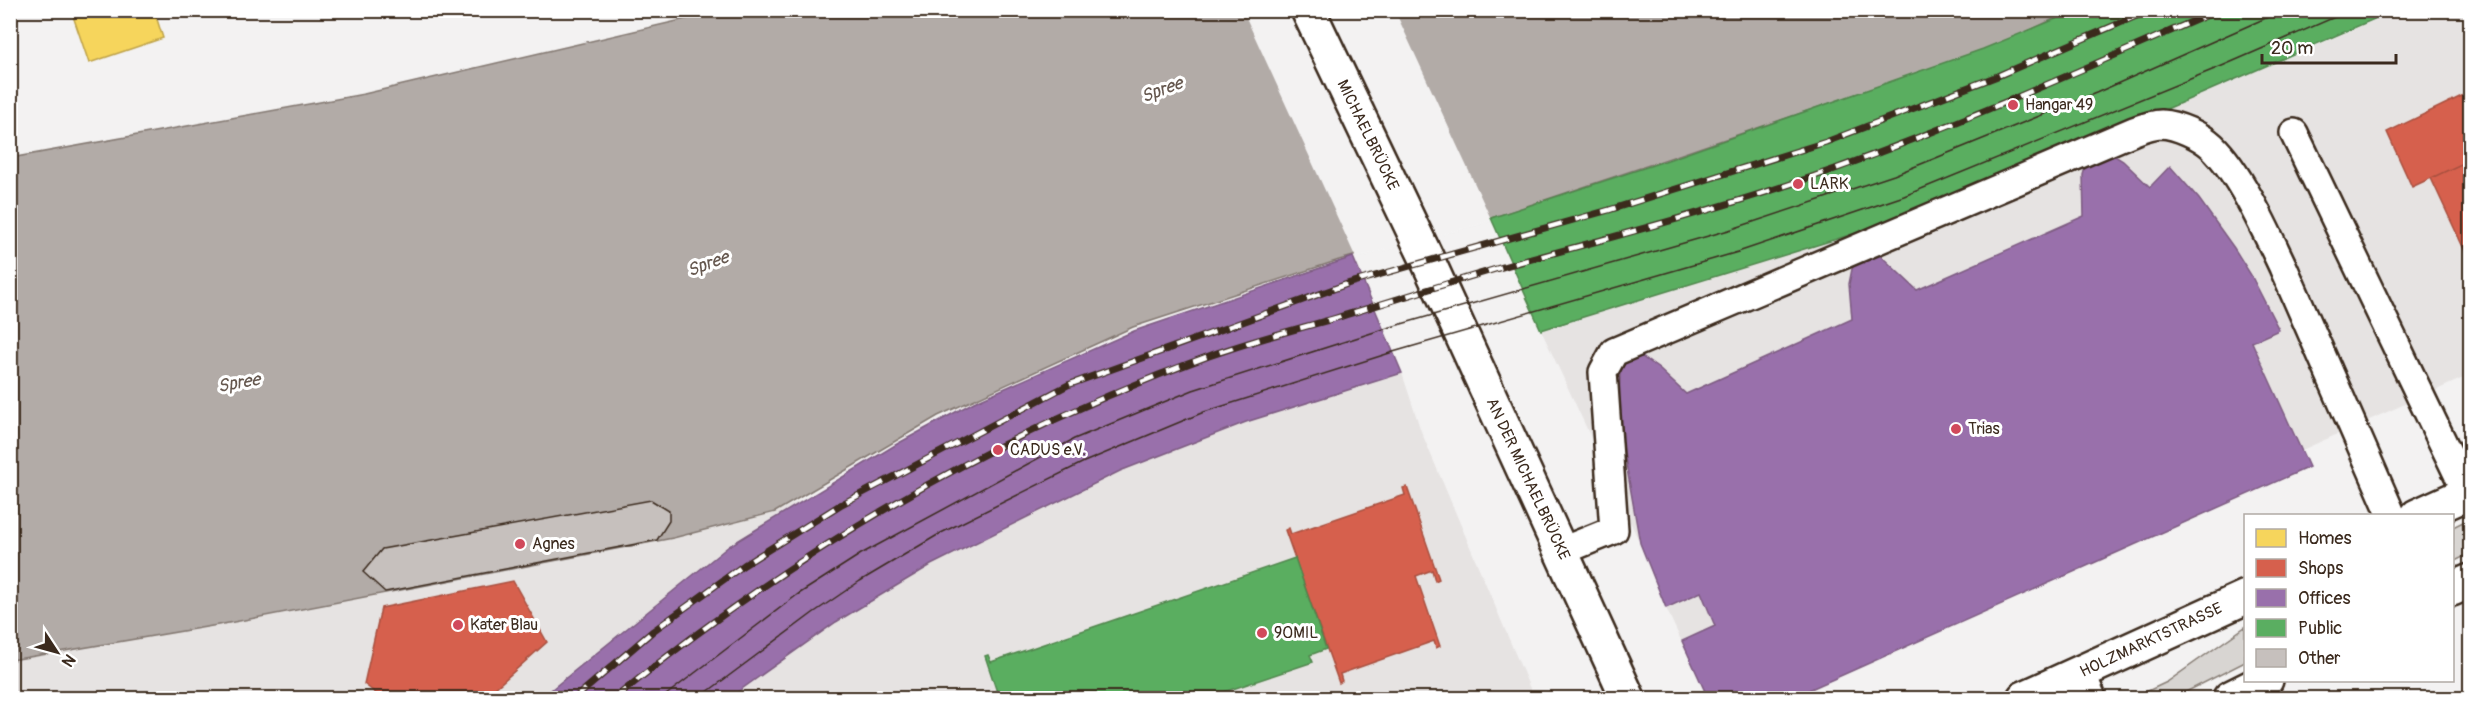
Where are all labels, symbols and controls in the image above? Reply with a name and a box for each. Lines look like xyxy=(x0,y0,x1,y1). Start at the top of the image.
scale bar xyxy=(2262,27,2396,65)
text: 20 m xyxy=(2271,37,2313,60)
water label: Spree xyxy=(1138,71,1188,108)
street label: MICHAELBRÜCKE xyxy=(1333,76,1403,194)
place label: Hangar 49 xyxy=(2025,95,2093,115)
marker: Hangar 49 xyxy=(2006,98,2020,112)
place label: LARK xyxy=(1810,174,1849,194)
marker: LARK xyxy=(1791,177,1805,191)
water label: Spree xyxy=(684,245,734,282)
water label: Spree xyxy=(216,368,264,398)
street label: AN DER MICHAELBRÜCKE xyxy=(1482,395,1574,563)
place label: Trias xyxy=(1968,419,2000,439)
marker: Trias xyxy=(1949,422,1963,436)
place label: CADUS e.V. xyxy=(1010,440,1086,460)
marker: CADUS e.V. xyxy=(991,443,1005,457)
legend xyxy=(2244,514,2454,682)
text: Homes xyxy=(2298,527,2351,550)
place label: Agnes xyxy=(532,534,575,554)
marker: Agnes xyxy=(513,537,527,551)
text: Shops xyxy=(2298,557,2343,580)
text: Offices xyxy=(2298,587,2350,610)
street label: HOLZMARKTSTRASSE xyxy=(2077,598,2225,682)
place label: Kater Blau xyxy=(470,615,538,635)
text: Public xyxy=(2298,617,2342,640)
marker: Kater Blau xyxy=(451,618,465,632)
north arrow xyxy=(27,622,87,682)
place label: 90MIL xyxy=(1274,623,1318,643)
marker: 90MIL xyxy=(1255,626,1269,640)
text: Other xyxy=(2298,647,2341,670)
text: N xyxy=(57,650,80,671)

